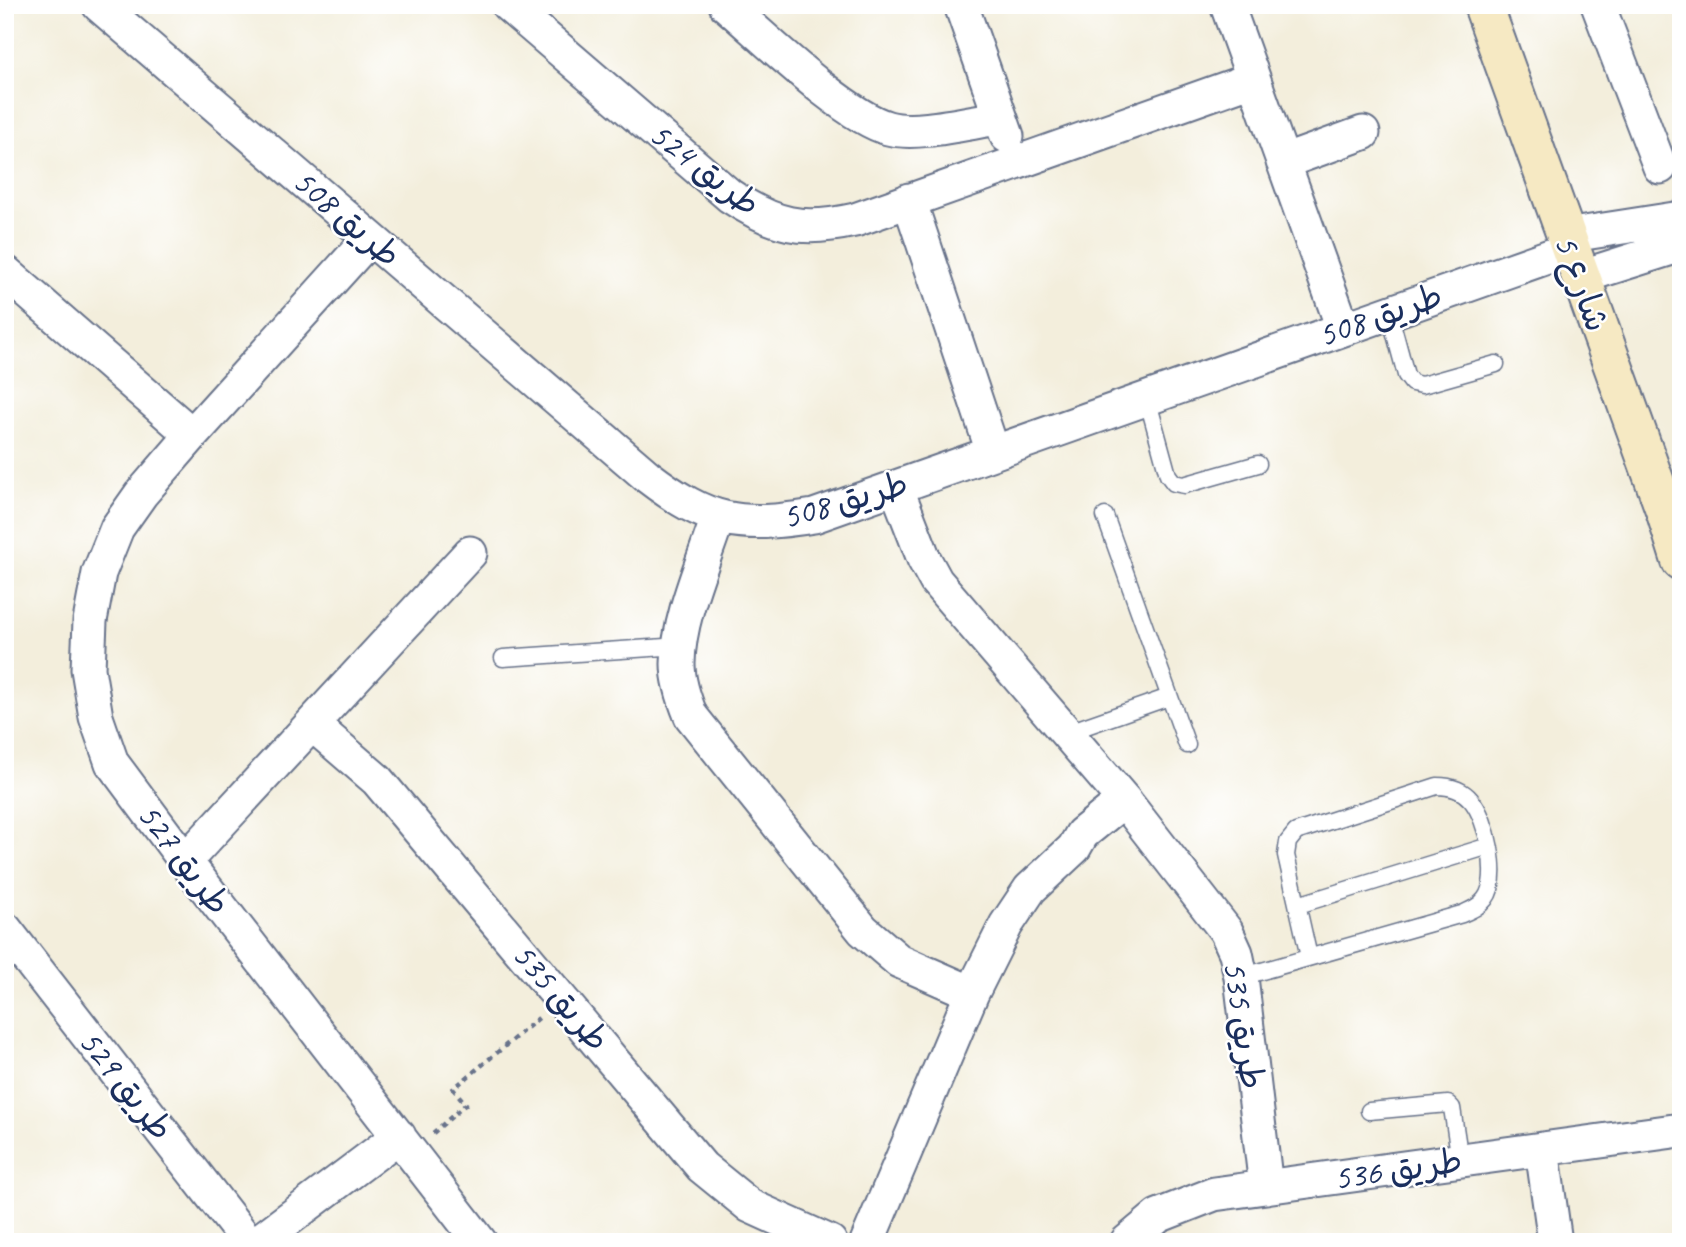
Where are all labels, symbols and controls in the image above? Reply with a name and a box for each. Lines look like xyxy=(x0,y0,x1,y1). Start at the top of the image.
street label: طريق 524 xyxy=(640,111,770,227)
street label: طريق 508 xyxy=(283,159,411,277)
street label: شارع 5 xyxy=(1542,228,1620,338)
street label: طريق 508 xyxy=(1312,273,1448,357)
street label: طريق 508 xyxy=(777,461,913,539)
street label: طريق 527 xyxy=(127,794,241,924)
street label: طريق 535 xyxy=(502,933,620,1061)
street label: طريق 535 xyxy=(1213,958,1275,1092)
street label: طريق 529 xyxy=(68,1020,184,1150)
street label: طريق 536 xyxy=(1331,1138,1465,1200)

